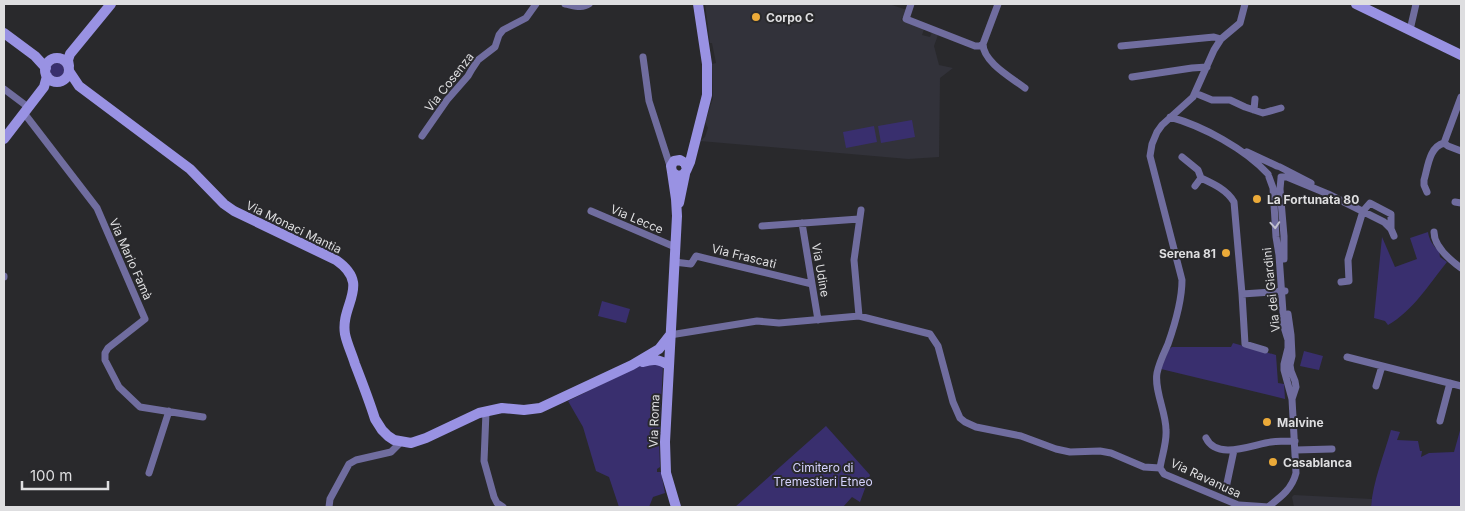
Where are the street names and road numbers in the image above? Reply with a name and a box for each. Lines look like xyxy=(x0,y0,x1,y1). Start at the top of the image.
street label: Via Cosenza xyxy=(421,49,477,115)
street label: Via Monaci Mantia xyxy=(244,197,344,257)
street label: Via Lecce xyxy=(608,201,666,237)
street label: Via Mario Famà xyxy=(106,216,156,302)
street label: Via Frascati xyxy=(710,241,778,271)
street label: Via Udine xyxy=(809,242,833,298)
street label: Via dei Giardini xyxy=(1259,247,1283,333)
street label: Via Roma xyxy=(646,394,662,448)
street label: Via Ravanusa xyxy=(1168,455,1244,501)

